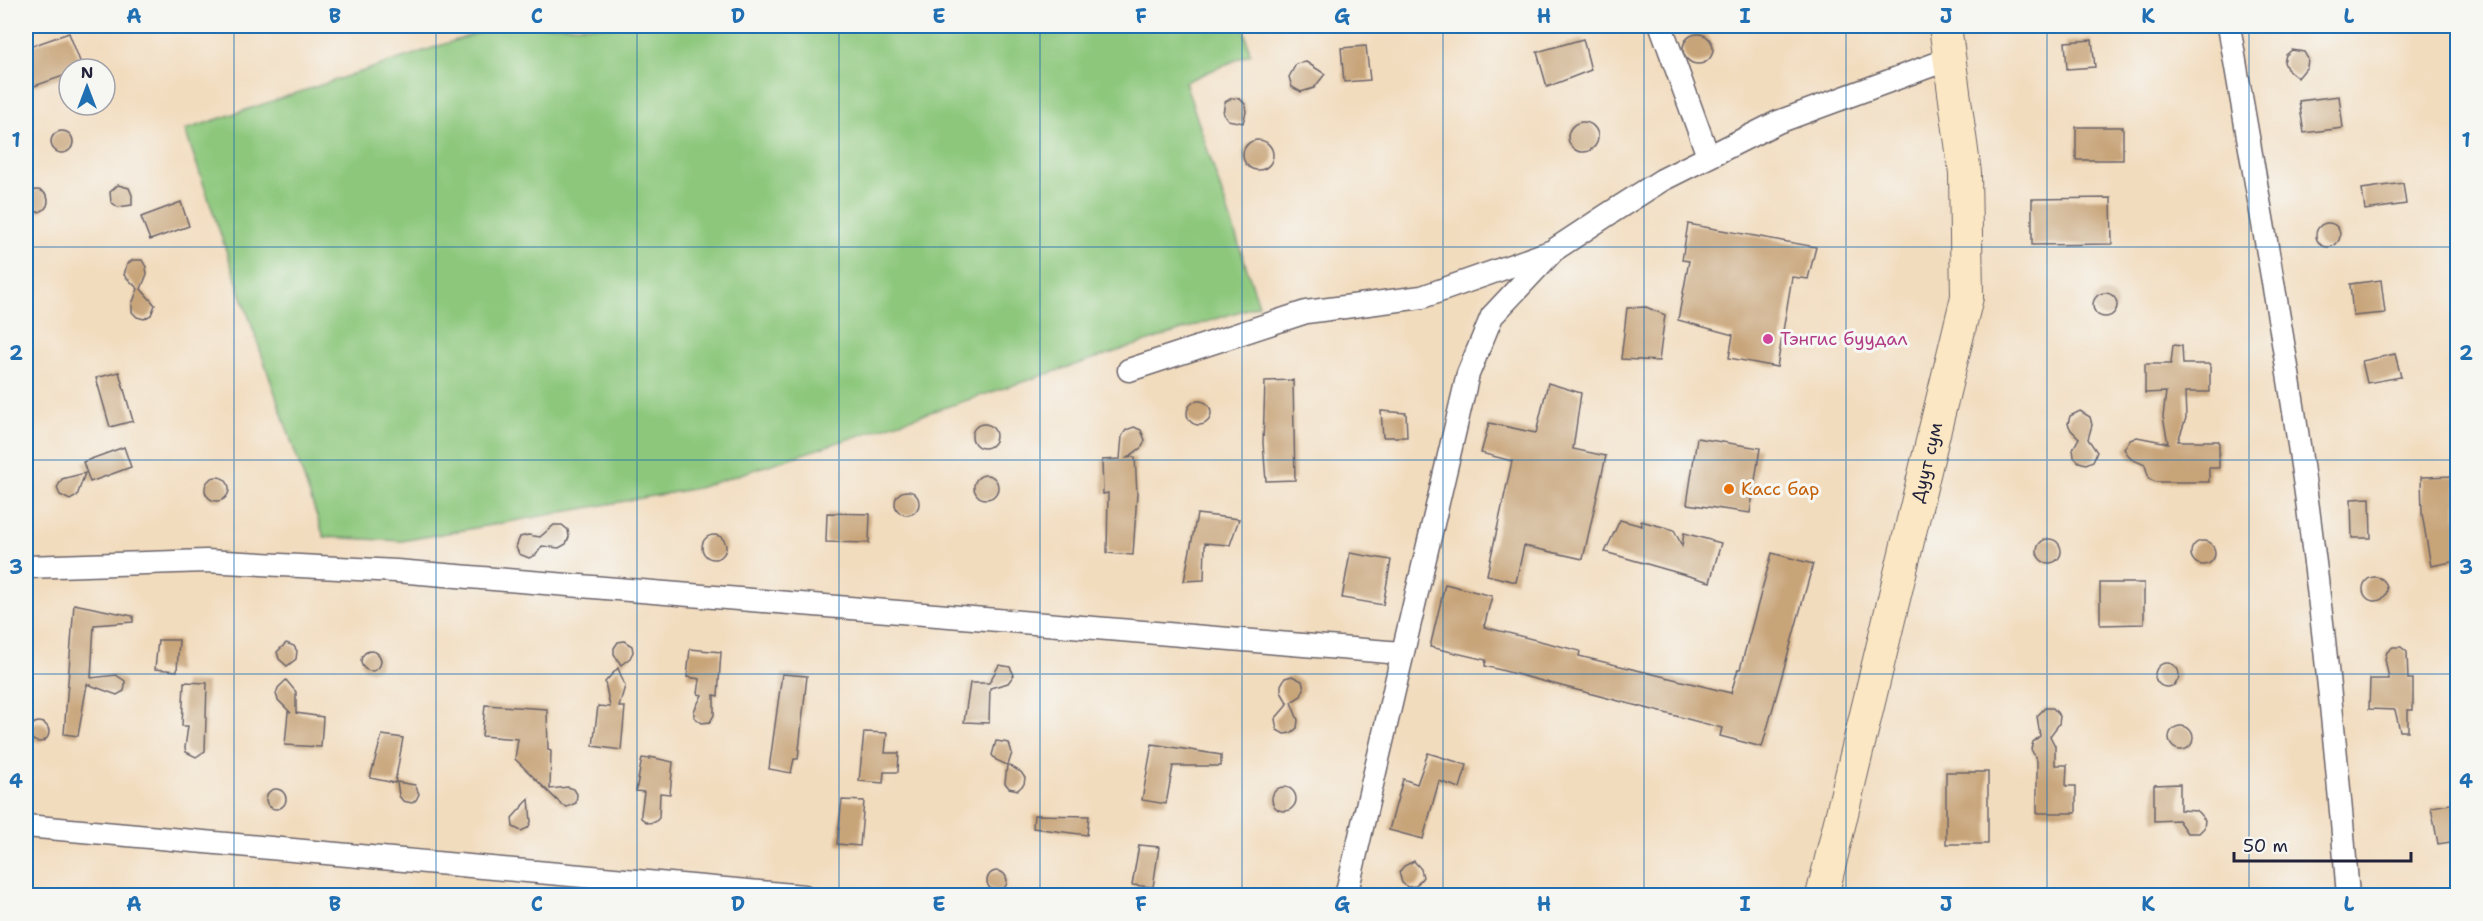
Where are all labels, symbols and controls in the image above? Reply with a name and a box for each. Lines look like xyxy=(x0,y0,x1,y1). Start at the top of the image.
text: A xyxy=(126,3,142,29)
text: B xyxy=(329,3,341,29)
text: C xyxy=(531,3,543,29)
text: D xyxy=(731,3,745,29)
text: E xyxy=(932,3,946,29)
text: F xyxy=(1135,3,1147,29)
text: G xyxy=(1334,3,1350,29)
text: H xyxy=(1537,3,1551,29)
text: I xyxy=(1739,3,1751,29)
text: J xyxy=(1940,3,1953,29)
text: K xyxy=(2141,3,2155,29)
text: L xyxy=(2344,3,2355,29)
north arrow xyxy=(57,57,117,117)
text: N xyxy=(81,62,93,83)
text: 1 xyxy=(11,127,21,153)
text: 1 xyxy=(2461,127,2471,153)
place label: Тэнгис буудал xyxy=(1780,327,1908,351)
marker: Тэнгис буудал xyxy=(1761,332,1775,346)
text: 2 xyxy=(9,340,23,366)
text: 2 xyxy=(2459,340,2473,366)
street label: Дуут сум xyxy=(1906,420,1948,505)
place label: Касс бар xyxy=(1741,477,1819,501)
marker: Касс бар xyxy=(1722,482,1736,496)
text: 3 xyxy=(9,554,23,580)
text: 3 xyxy=(2459,554,2473,580)
text: 4 xyxy=(9,768,23,794)
text: 4 xyxy=(2459,768,2473,794)
scale bar xyxy=(2234,825,2411,863)
text: 50 m xyxy=(2243,834,2288,858)
text: A xyxy=(126,891,142,917)
text: B xyxy=(329,891,341,917)
text: C xyxy=(531,891,543,917)
text: D xyxy=(731,891,745,917)
text: E xyxy=(932,891,946,917)
text: F xyxy=(1135,891,1147,917)
text: G xyxy=(1334,891,1350,917)
text: H xyxy=(1537,891,1551,917)
text: I xyxy=(1739,891,1751,917)
text: J xyxy=(1940,891,1953,917)
text: K xyxy=(2141,891,2155,917)
text: L xyxy=(2344,891,2355,917)

